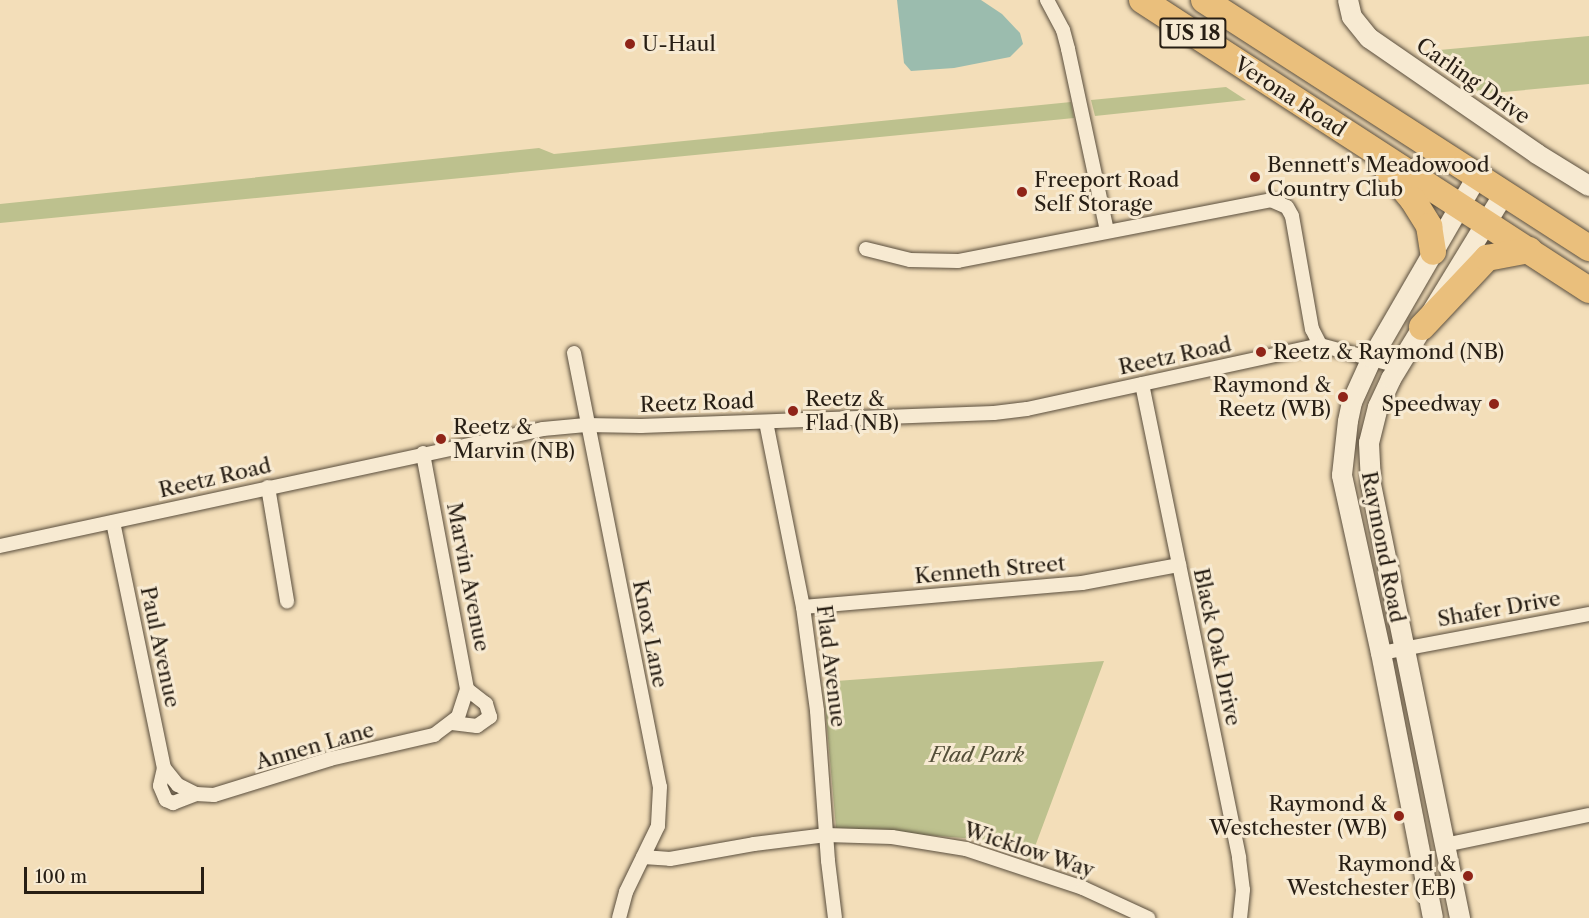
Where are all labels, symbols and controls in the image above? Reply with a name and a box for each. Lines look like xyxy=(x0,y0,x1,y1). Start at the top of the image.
road number: US 18 xyxy=(1158,16,1228,50)
place label: U-Haul xyxy=(642,31,716,57)
street label: Carling Drive xyxy=(1411,32,1535,130)
marker: U-Haul xyxy=(623,37,637,51)
street label: Verona Road xyxy=(1229,52,1351,142)
place label: Bennett's Meadowood Country Club xyxy=(1267,152,1489,202)
place label: Freeport Road Self Storage xyxy=(1034,167,1179,217)
marker: Bennett's Meadowood Country Club xyxy=(1248,170,1262,184)
marker: Freeport Road Self Storage xyxy=(1015,185,1029,199)
street label: Reetz Road xyxy=(1116,332,1234,380)
place label: Reetz & Raymond (NB) xyxy=(1273,339,1504,365)
marker: Reetz & Raymond (NB) xyxy=(1254,345,1268,359)
place label: Raymond & Reetz (WB) xyxy=(1213,372,1331,422)
place label: Reetz & Flad (NB) xyxy=(805,386,899,436)
street label: Reetz Road xyxy=(639,388,755,418)
marker: Raymond & Reetz (WB) xyxy=(1336,390,1350,404)
place label: Speedway xyxy=(1381,391,1482,417)
marker: Speedway xyxy=(1487,397,1501,411)
marker: Reetz & Flad (NB) xyxy=(786,404,800,418)
place label: Reetz & Marvin (NB) xyxy=(453,414,575,464)
marker: Reetz & Marvin (NB) xyxy=(434,432,448,446)
street label: Reetz Road xyxy=(156,453,274,503)
street label: Raymond Road xyxy=(1356,469,1410,625)
street label: Marvin Avenue xyxy=(441,500,495,654)
street label: Kenneth Street xyxy=(914,551,1066,589)
street label: Black Oak Drive xyxy=(1188,565,1246,729)
street label: Knox Lane xyxy=(627,578,673,690)
street label: Paul Avenue xyxy=(135,584,185,710)
street label: Shafer Drive xyxy=(1435,586,1563,632)
street label: Flad Avenue xyxy=(811,603,851,729)
street label: Annen Lane xyxy=(253,717,377,775)
park label: Flad Park xyxy=(929,742,1025,768)
place label: Raymond & Westchester (WB) xyxy=(1209,791,1387,841)
marker: Raymond & Westchester (WB) xyxy=(1392,809,1406,823)
street label: Wicklow Way xyxy=(960,817,1098,883)
place label: Raymond & Westchester (EB) xyxy=(1286,851,1456,901)
scale bar xyxy=(27,855,207,893)
text: 100 m xyxy=(35,866,87,888)
marker: Raymond & Westchester (EB) xyxy=(1461,869,1475,883)

